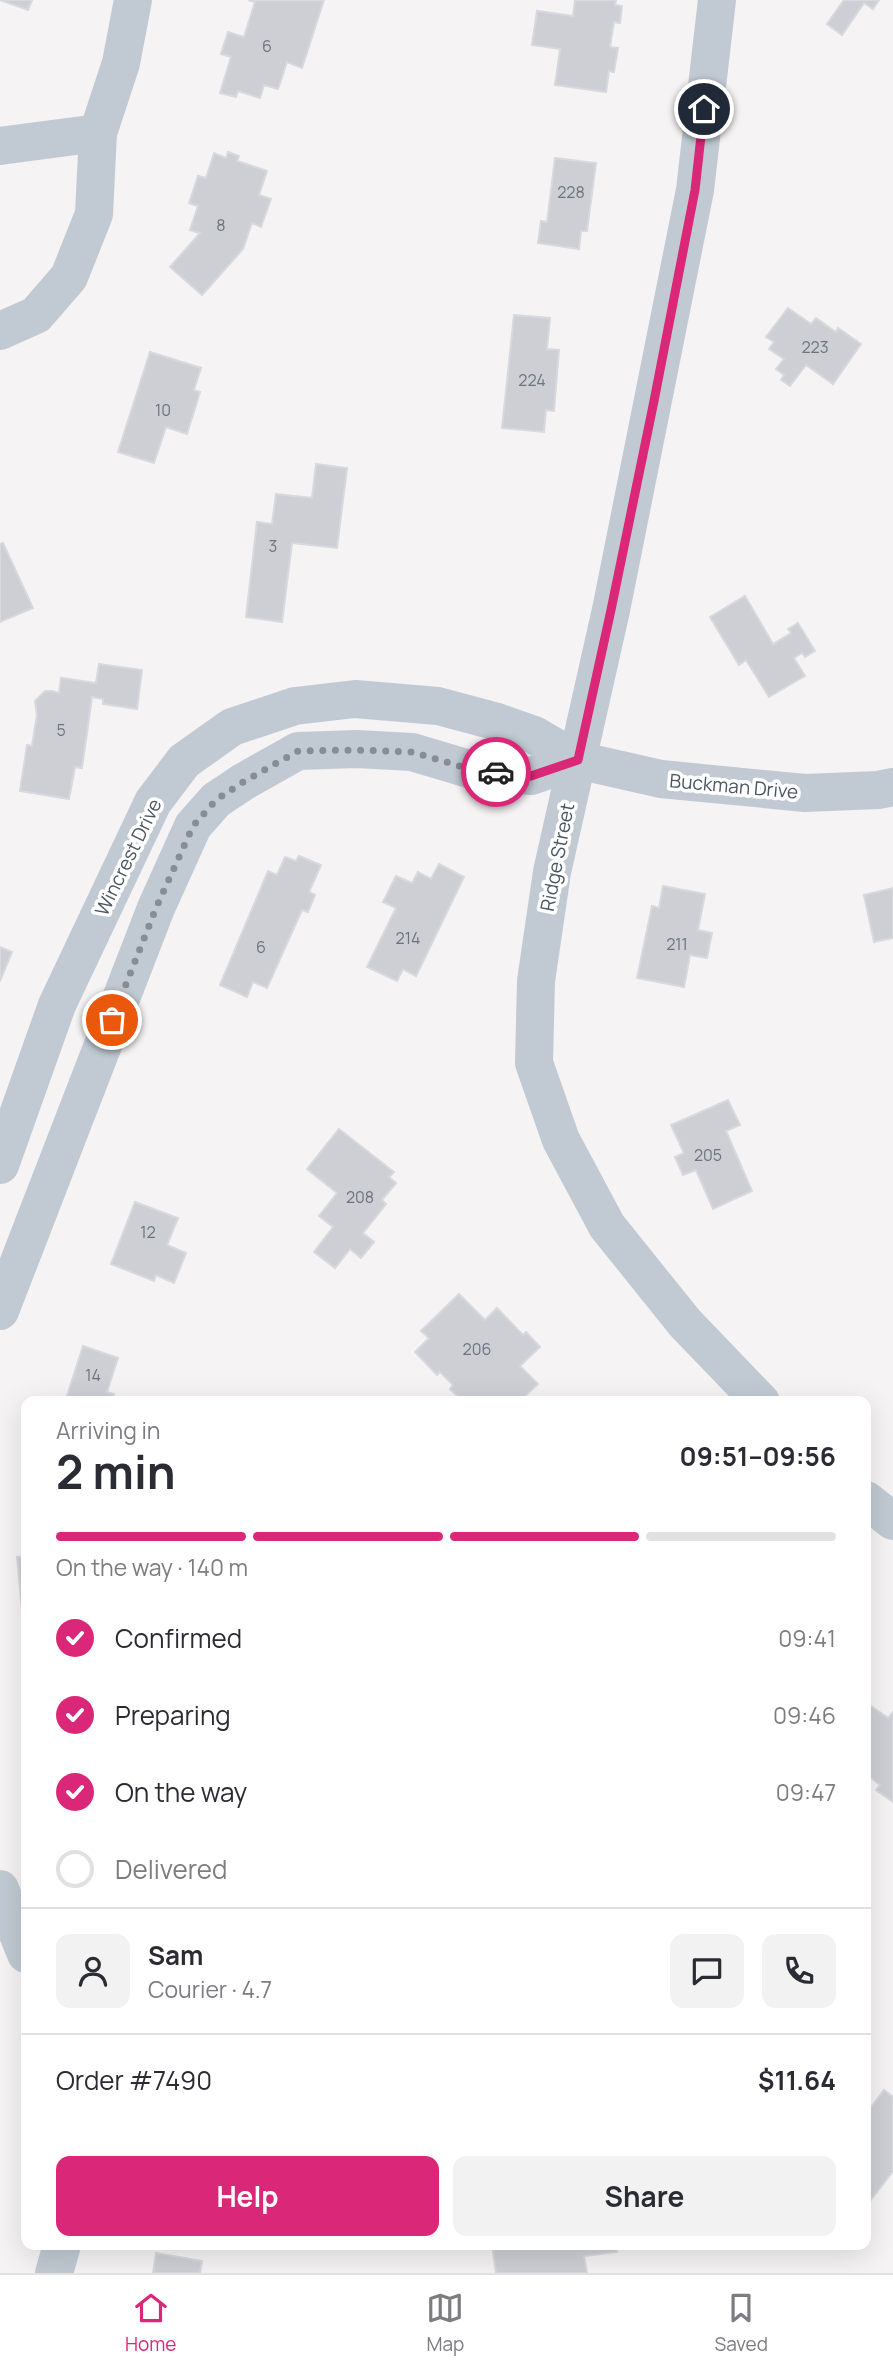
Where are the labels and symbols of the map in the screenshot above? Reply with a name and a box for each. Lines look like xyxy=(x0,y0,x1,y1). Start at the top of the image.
house number: 6 xyxy=(262,35,272,57)
pin xyxy=(674,79,734,139)
house number: 228 xyxy=(557,181,585,203)
house number: 8 xyxy=(216,214,226,236)
house number: 223 xyxy=(801,336,829,358)
house number: 224 xyxy=(518,369,546,391)
house number: 10 xyxy=(155,399,171,421)
house number: 3 xyxy=(269,535,277,557)
house number: 5 xyxy=(56,719,66,741)
courier xyxy=(461,737,531,807)
street label: Buckman Drive xyxy=(669,767,799,805)
street label: Wincrest Drive xyxy=(88,794,168,920)
street label: Ridge Street xyxy=(534,801,580,913)
house number: 214 xyxy=(396,927,420,949)
house number: 211 xyxy=(666,933,688,955)
house number: 6 xyxy=(256,936,266,958)
pin xyxy=(82,990,142,1050)
house number: 205 xyxy=(694,1144,722,1166)
house number: 208 xyxy=(346,1186,374,1208)
house number: 12 xyxy=(140,1221,156,1243)
house number: 206 xyxy=(463,1338,491,1360)
house number: 14 xyxy=(85,1364,101,1386)

